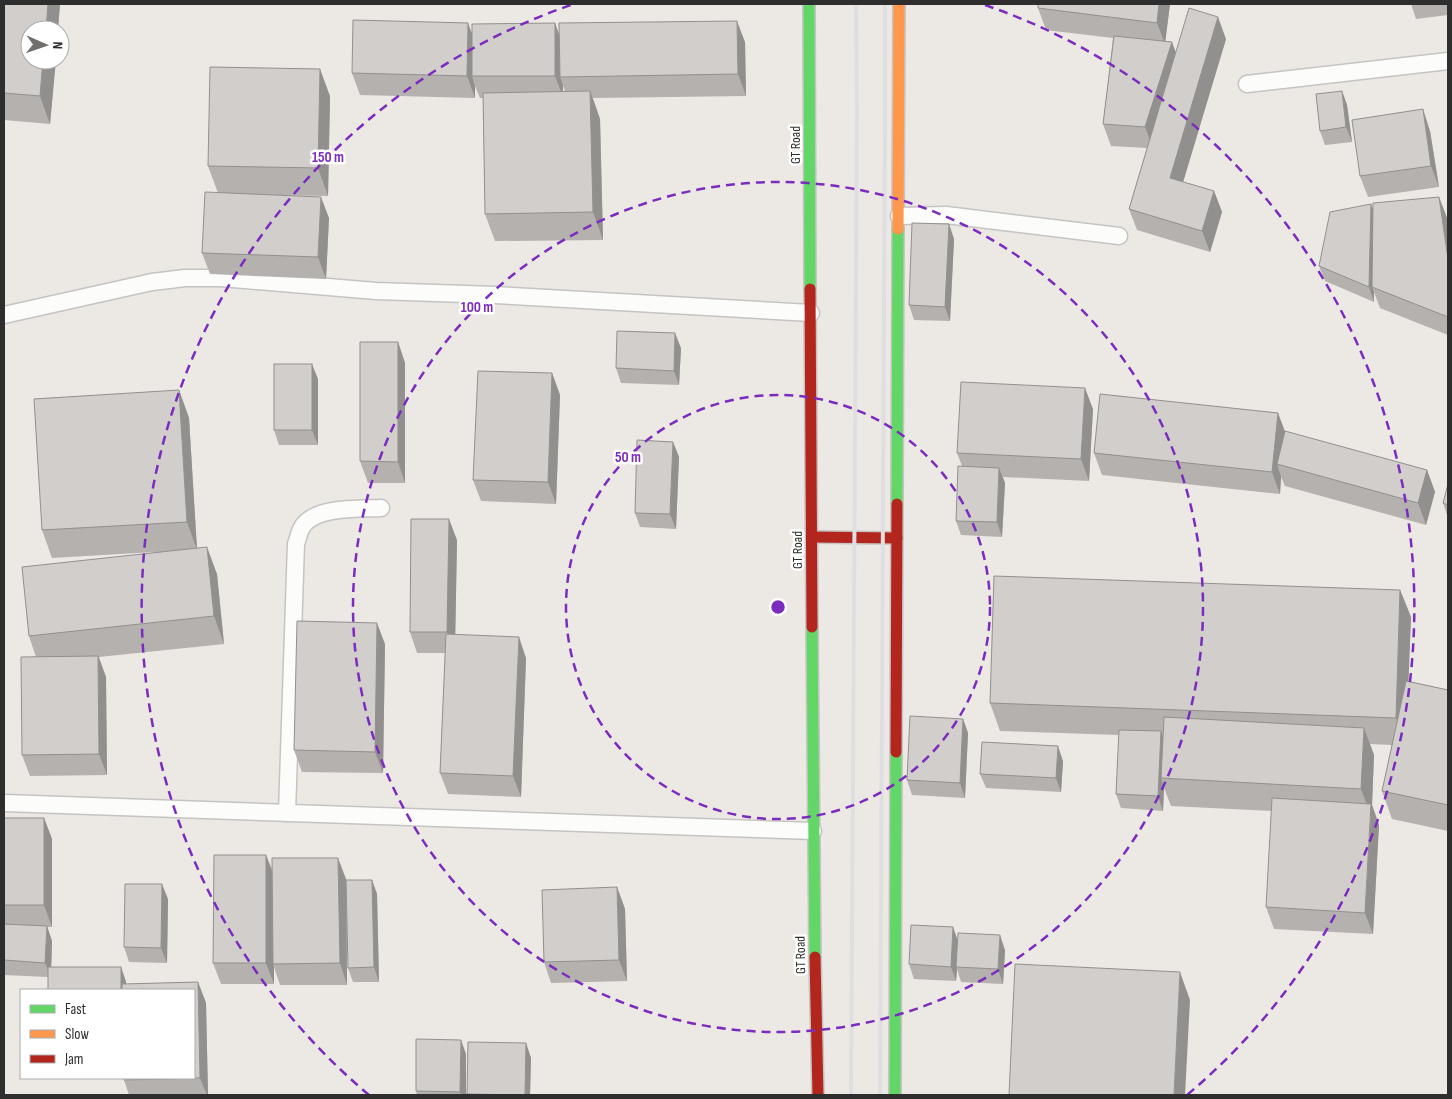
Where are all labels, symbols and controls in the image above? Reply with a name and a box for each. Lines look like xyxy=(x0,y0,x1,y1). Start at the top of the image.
north arrow xyxy=(20,20,70,70)
text: N xyxy=(49,41,66,49)
street label: GT Road xyxy=(787,126,804,164)
text: 150 m xyxy=(312,148,344,167)
text: 100 m xyxy=(461,298,493,317)
text: 50 m xyxy=(615,448,641,467)
street label: GT Road xyxy=(789,531,806,569)
centre of rings xyxy=(769,598,787,616)
street label: GT Road xyxy=(792,936,809,974)
legend xyxy=(20,989,195,1079)
text: Fast xyxy=(65,1000,87,1019)
text: Slow xyxy=(65,1025,89,1044)
text: Jam xyxy=(64,1050,83,1069)

